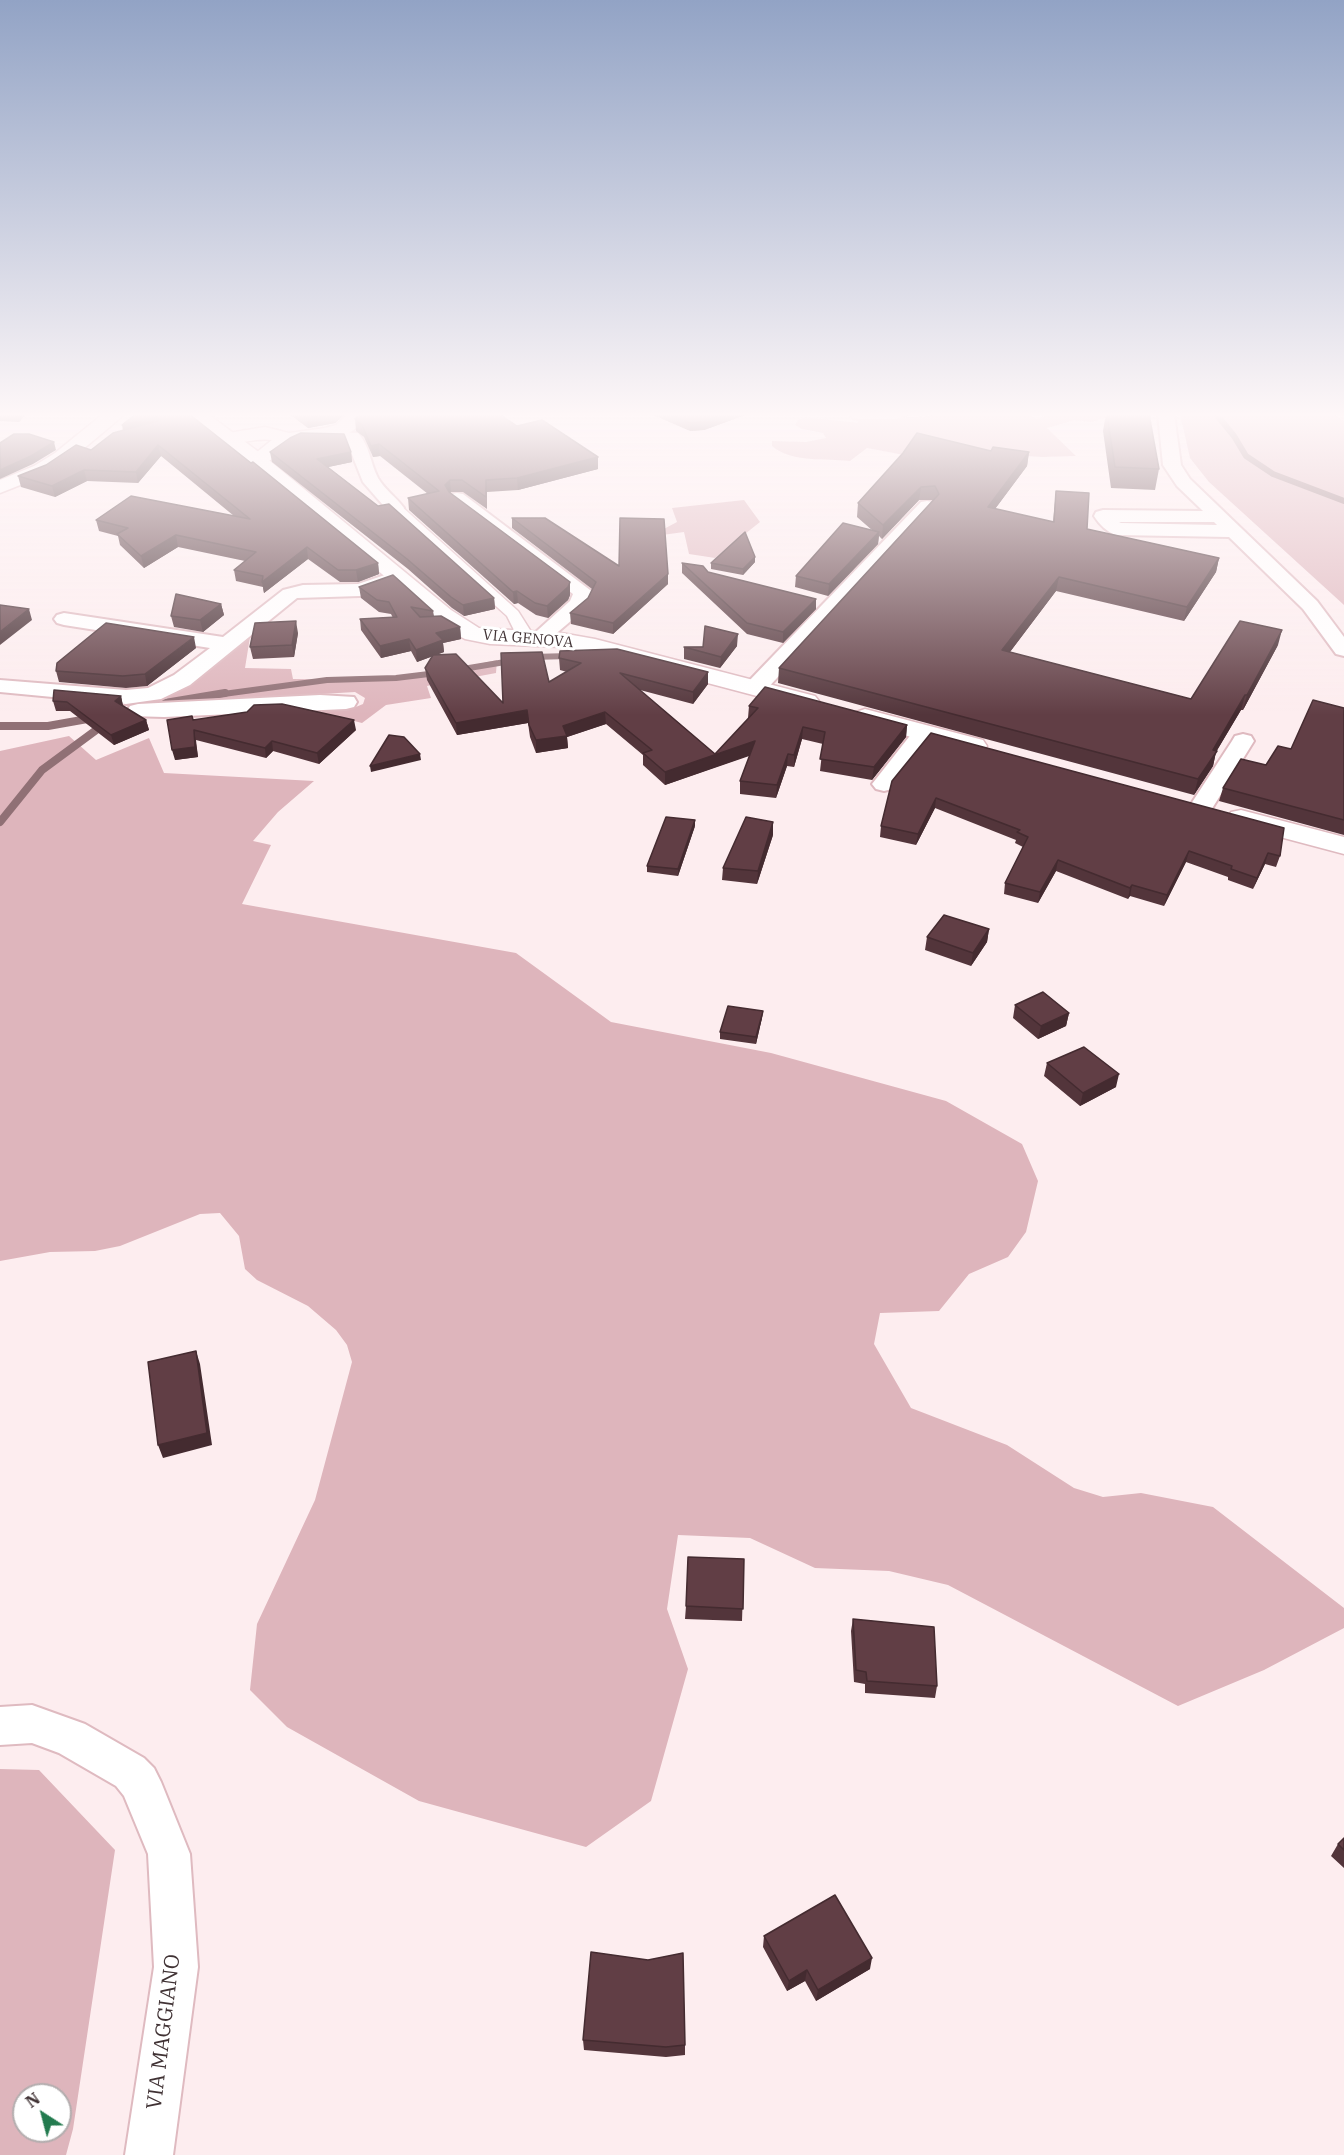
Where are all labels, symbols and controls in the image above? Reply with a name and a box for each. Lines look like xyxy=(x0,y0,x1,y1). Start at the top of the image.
street label: VIA GENOVA xyxy=(482,626,574,652)
street label: VIA MAGGIANO xyxy=(142,1953,186,2111)
north arrow xyxy=(12,2083,72,2143)
text: N xyxy=(22,2088,44,2112)

